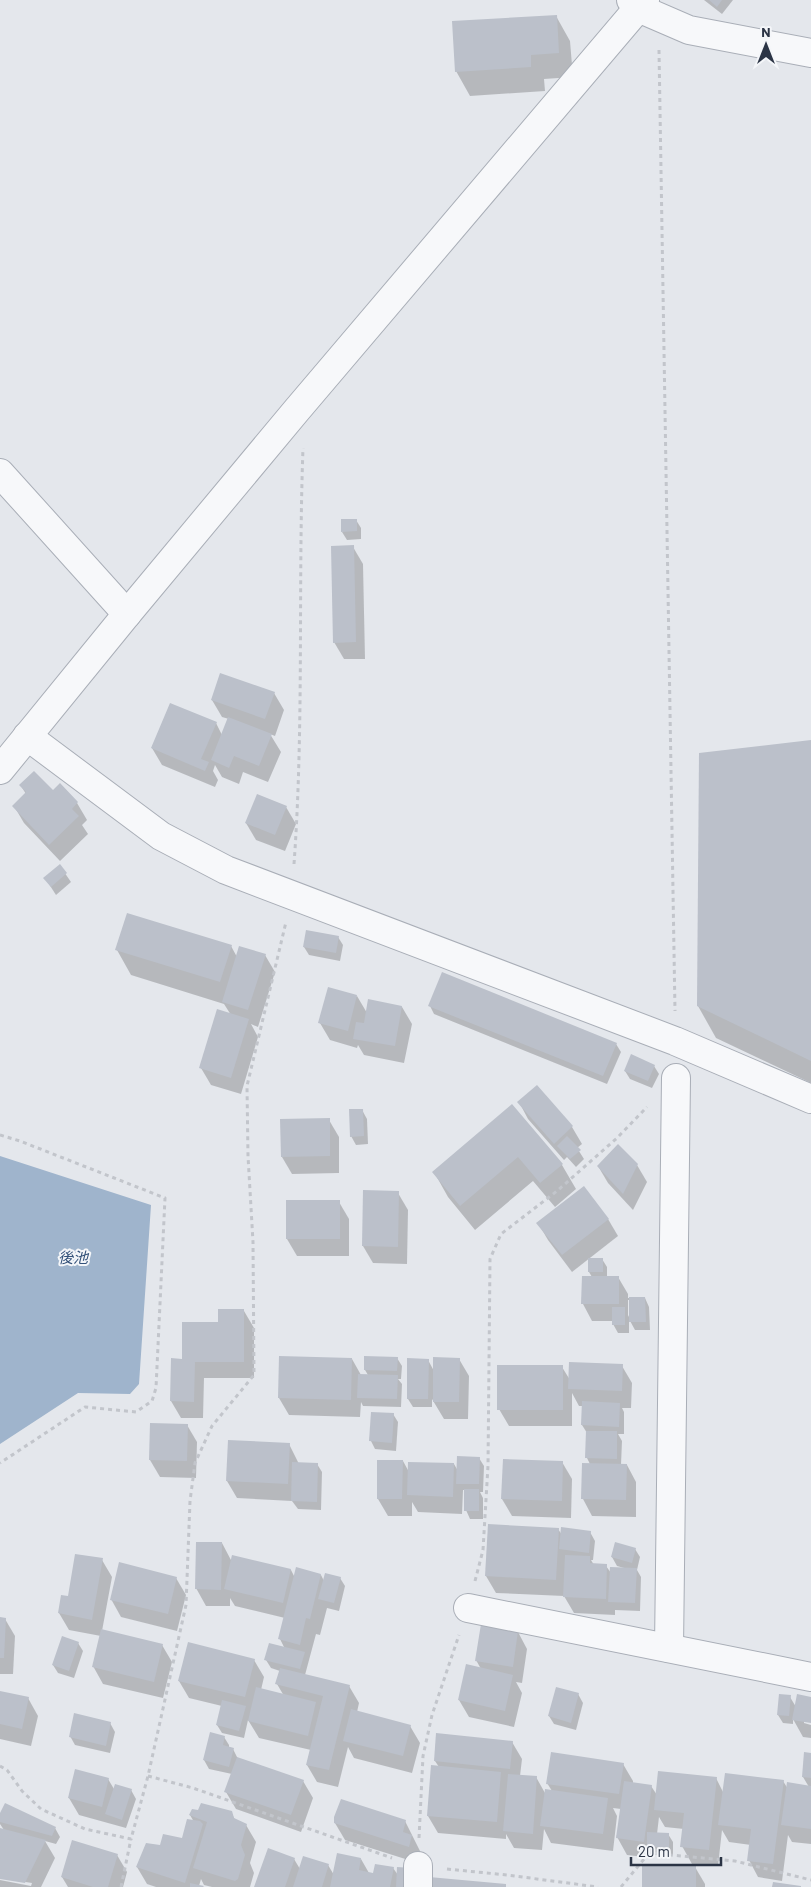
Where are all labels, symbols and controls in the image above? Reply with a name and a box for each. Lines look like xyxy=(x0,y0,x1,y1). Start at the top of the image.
north arrow xyxy=(741,20,791,70)
text: N xyxy=(761,23,771,40)
water label: 後池 xyxy=(58,1248,90,1266)
scale bar xyxy=(631,1834,721,1866)
text: 20 m xyxy=(638,1842,670,1860)

